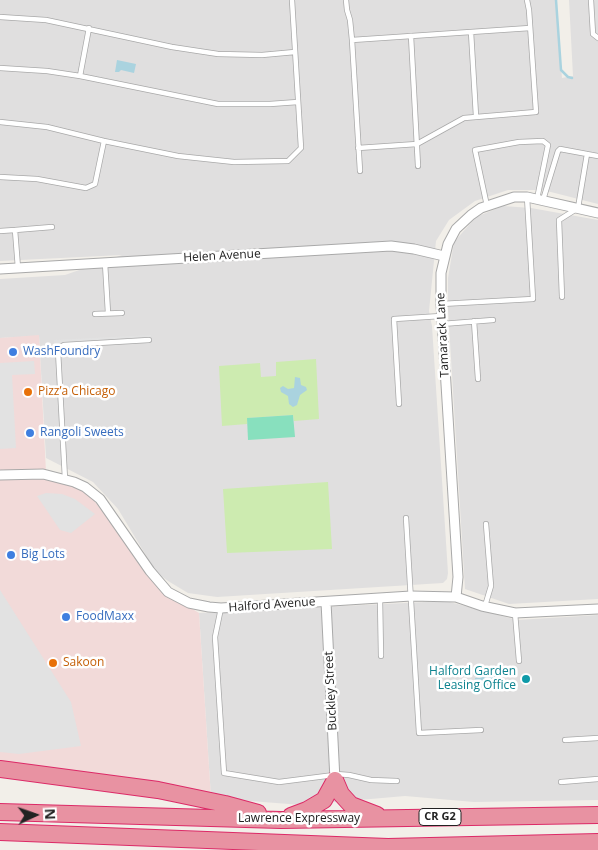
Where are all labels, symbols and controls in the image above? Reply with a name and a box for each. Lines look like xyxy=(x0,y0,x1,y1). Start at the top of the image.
street label: Helen Avenue xyxy=(183,247,261,265)
street label: Tamarack Lane xyxy=(434,292,452,378)
place label: WashFoundry xyxy=(23,345,100,359)
marker: WashFoundry xyxy=(7,346,19,358)
place label: Pizz’a Chicago xyxy=(38,385,115,399)
marker: Pizz’a Chicago xyxy=(22,386,34,398)
place label: Rangoli Sweets xyxy=(40,426,124,440)
marker: Rangoli Sweets xyxy=(24,427,36,439)
place label: Big Lots xyxy=(21,548,65,562)
marker: Big Lots xyxy=(5,549,17,561)
street label: Halford Avenue xyxy=(228,595,316,615)
place label: FoodMaxx xyxy=(76,610,134,624)
marker: FoodMaxx xyxy=(60,611,72,623)
street label: Buckley Street xyxy=(322,651,340,731)
place label: Sakoon xyxy=(63,656,104,670)
marker: Sakoon xyxy=(47,657,59,669)
place label: Halford Garden Leasing Office xyxy=(429,665,516,693)
marker: Halford Garden Leasing Office xyxy=(520,673,532,685)
north arrow xyxy=(10,790,60,840)
text: N xyxy=(41,808,60,820)
road number: CR G2 xyxy=(419,809,461,826)
street label: Lawrence Expressway xyxy=(238,812,360,826)

